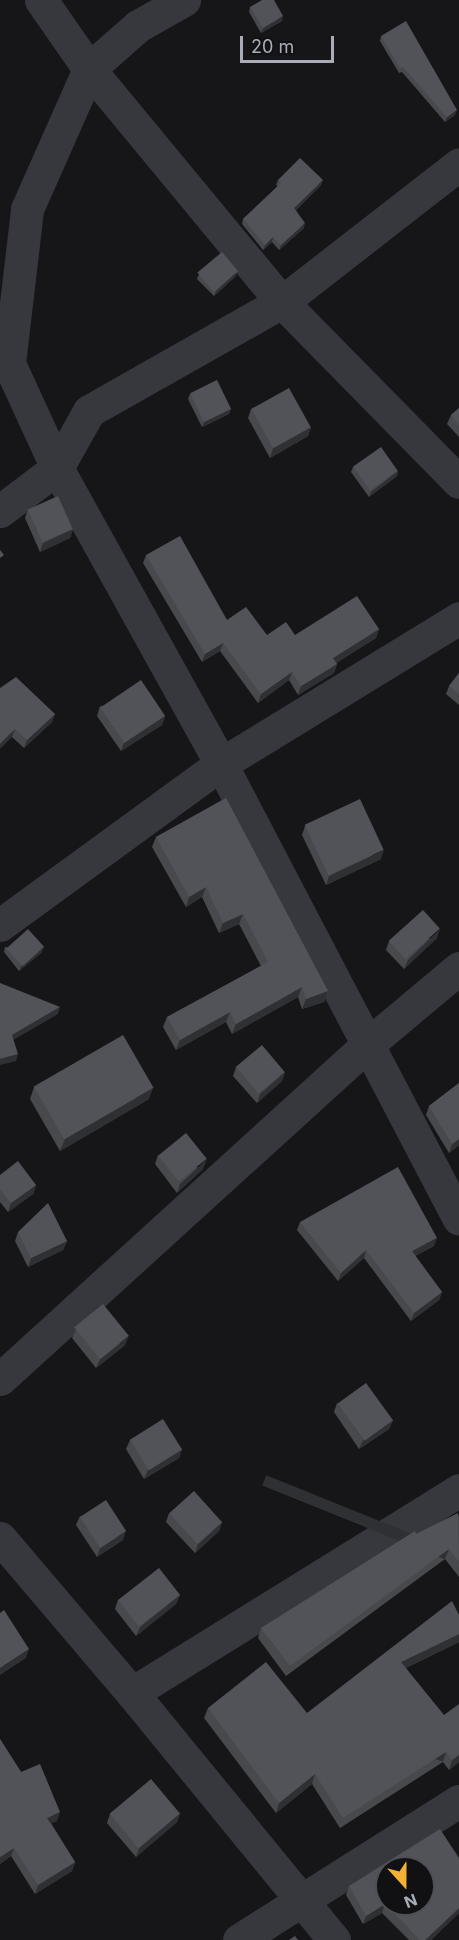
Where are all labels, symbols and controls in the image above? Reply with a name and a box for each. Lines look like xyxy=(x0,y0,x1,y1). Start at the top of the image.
scale bar xyxy=(243,24,338,62)
text: 20 m xyxy=(251,36,294,57)
north arrow xyxy=(375,1856,435,1916)
text: N xyxy=(401,1889,420,1912)

